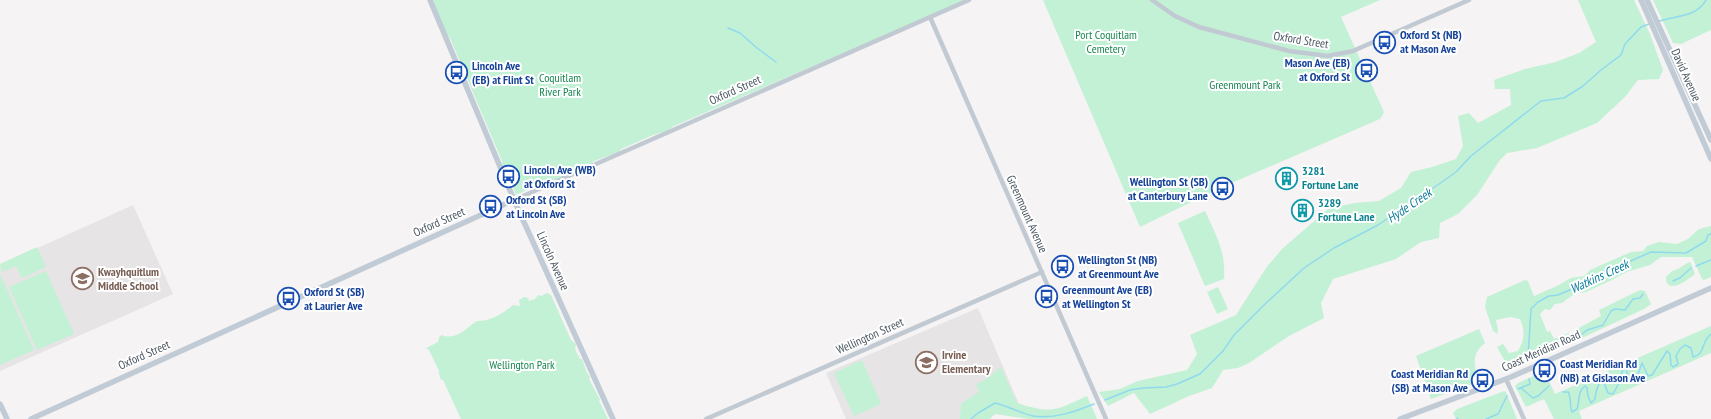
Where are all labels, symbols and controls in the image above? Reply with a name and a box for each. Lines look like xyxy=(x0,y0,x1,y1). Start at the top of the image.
park label: Port Coquitlam Cemetery xyxy=(1075,27,1137,56)
place label: Oxford St (NB) at Mason Ave xyxy=(1400,27,1462,56)
street label: Oxford Street xyxy=(1273,28,1330,51)
bus stop icon: Oxford St (NB) at Mason Ave xyxy=(1371,29,1397,55)
street label: David Avenue xyxy=(1668,46,1705,104)
place label: Mason Ave (EB) at Oxford St xyxy=(1285,55,1350,84)
bus stop icon: Mason Ave (EB) at Oxford St xyxy=(1353,57,1379,83)
place label: Lincoln Ave (EB) at Flint St xyxy=(472,58,534,87)
bus stop icon: Lincoln Ave (EB) at Flint St xyxy=(443,60,469,86)
park label: Coquitlam River Park xyxy=(539,70,581,99)
street label: Oxford Street xyxy=(706,71,764,108)
park label: Greenmount Park xyxy=(1209,77,1281,92)
place label: Lincoln Ave (WB) at Oxford St xyxy=(524,162,596,191)
place label: 3281 Fortune Lane xyxy=(1302,163,1359,192)
bus stop icon: Lincoln Ave (WB) at Oxford St xyxy=(495,164,521,190)
building icon: 3281 Fortune Lane xyxy=(1274,165,1300,191)
street label: Greenmount Avenue xyxy=(1004,173,1051,255)
place label: Wellington St (SB) at Canterbury Lane xyxy=(1128,174,1208,203)
bus stop icon: Wellington St (SB) at Canterbury Lane xyxy=(1210,176,1236,202)
water label: Hyde Creek xyxy=(1384,183,1437,227)
place label: Oxford St (SB) at Lincoln Ave xyxy=(506,192,567,221)
bus stop icon: Oxford St (SB) at Lincoln Ave xyxy=(478,194,504,220)
place label: 3289 Fortune Lane xyxy=(1318,195,1375,224)
building icon: 3289 Fortune Lane xyxy=(1289,197,1315,223)
street label: Oxford Street xyxy=(410,203,468,240)
street label: Lincoln Avenue xyxy=(534,229,573,293)
place label: Wellington St (NB) at Greenmount Ave xyxy=(1077,252,1159,281)
bus stop icon: Wellington St (NB) at Greenmount Ave xyxy=(1050,254,1076,280)
water label: Watkins Creek xyxy=(1567,255,1633,297)
place label: Kwayhquitlum Middle School xyxy=(98,264,159,293)
school or university icon: Kwayhquitlum Middle School xyxy=(70,266,96,292)
place label: Greenmount Ave (EB) at Wellington St xyxy=(1062,282,1152,311)
place label: Oxford St (SB) at Laurier Ave xyxy=(304,284,365,313)
bus stop icon: Greenmount Ave (EB) at Wellington St xyxy=(1034,284,1060,310)
bus stop icon: Oxford St (SB) at Laurier Ave xyxy=(275,286,301,312)
street label: Wellington Street xyxy=(834,314,906,357)
street label: Coast Meridian Road xyxy=(1499,327,1582,375)
street label: Oxford Street xyxy=(115,336,173,373)
place label: Irvine Elementary xyxy=(942,347,991,376)
school or university icon: Irvine Elementary xyxy=(913,349,939,375)
place label: Coast Meridian Rd (NB) at Gislason Ave xyxy=(1560,356,1645,385)
park label: Wellington Park xyxy=(489,357,555,372)
bus stop icon: Coast Meridian Rd (NB) at Gislason Ave xyxy=(1532,358,1558,384)
place label: Coast Meridian Rd (SB) at Mason Ave xyxy=(1391,366,1468,395)
bus stop icon: Coast Meridian Rd (SB) at Mason Ave xyxy=(1470,368,1496,394)

